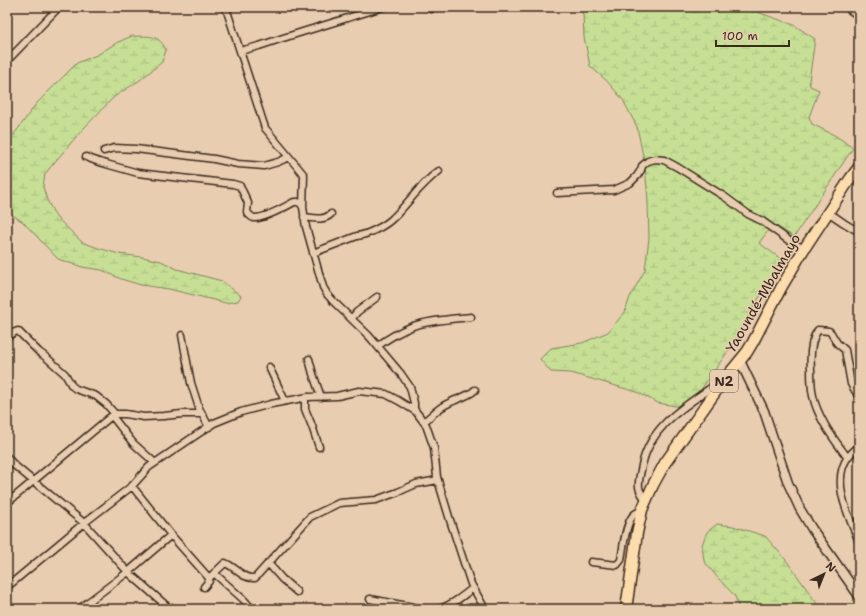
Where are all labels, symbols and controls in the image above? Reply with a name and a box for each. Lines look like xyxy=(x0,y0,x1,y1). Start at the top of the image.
scale bar xyxy=(716,22,789,48)
text: 100 m xyxy=(722,28,758,44)
street label: Yaoundé-Mbalmayo xyxy=(722,230,804,356)
road number: N2 xyxy=(710,370,738,392)
north arrow xyxy=(804,554,844,594)
text: N xyxy=(822,559,839,576)

